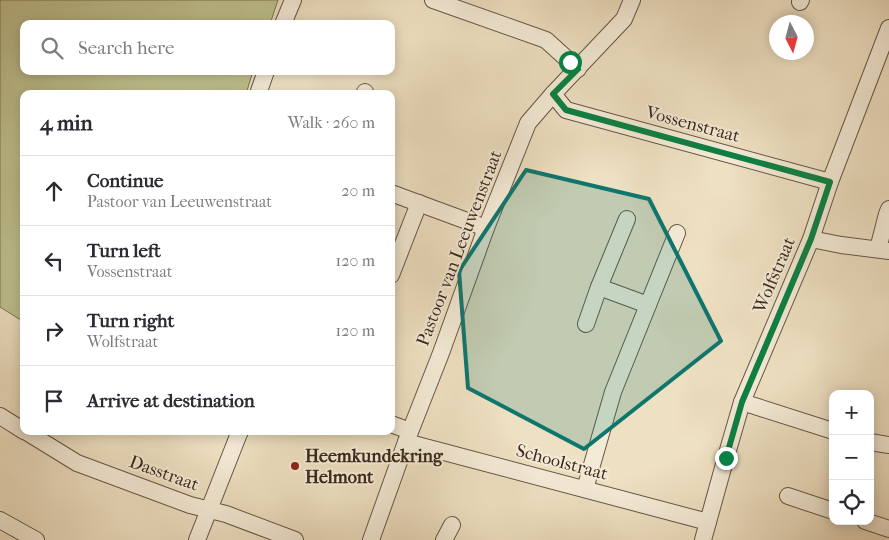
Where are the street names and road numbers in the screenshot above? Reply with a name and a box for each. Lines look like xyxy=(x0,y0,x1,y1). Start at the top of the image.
street label: Vossenstraat xyxy=(643,102,743,147)
street label: Pastoor van Leeuwenstraat xyxy=(412,147,507,349)
street label: Wolfstraat xyxy=(749,234,800,317)
street label: Schoolstraat xyxy=(514,440,611,485)
street label: Dasstraat xyxy=(126,451,202,496)

